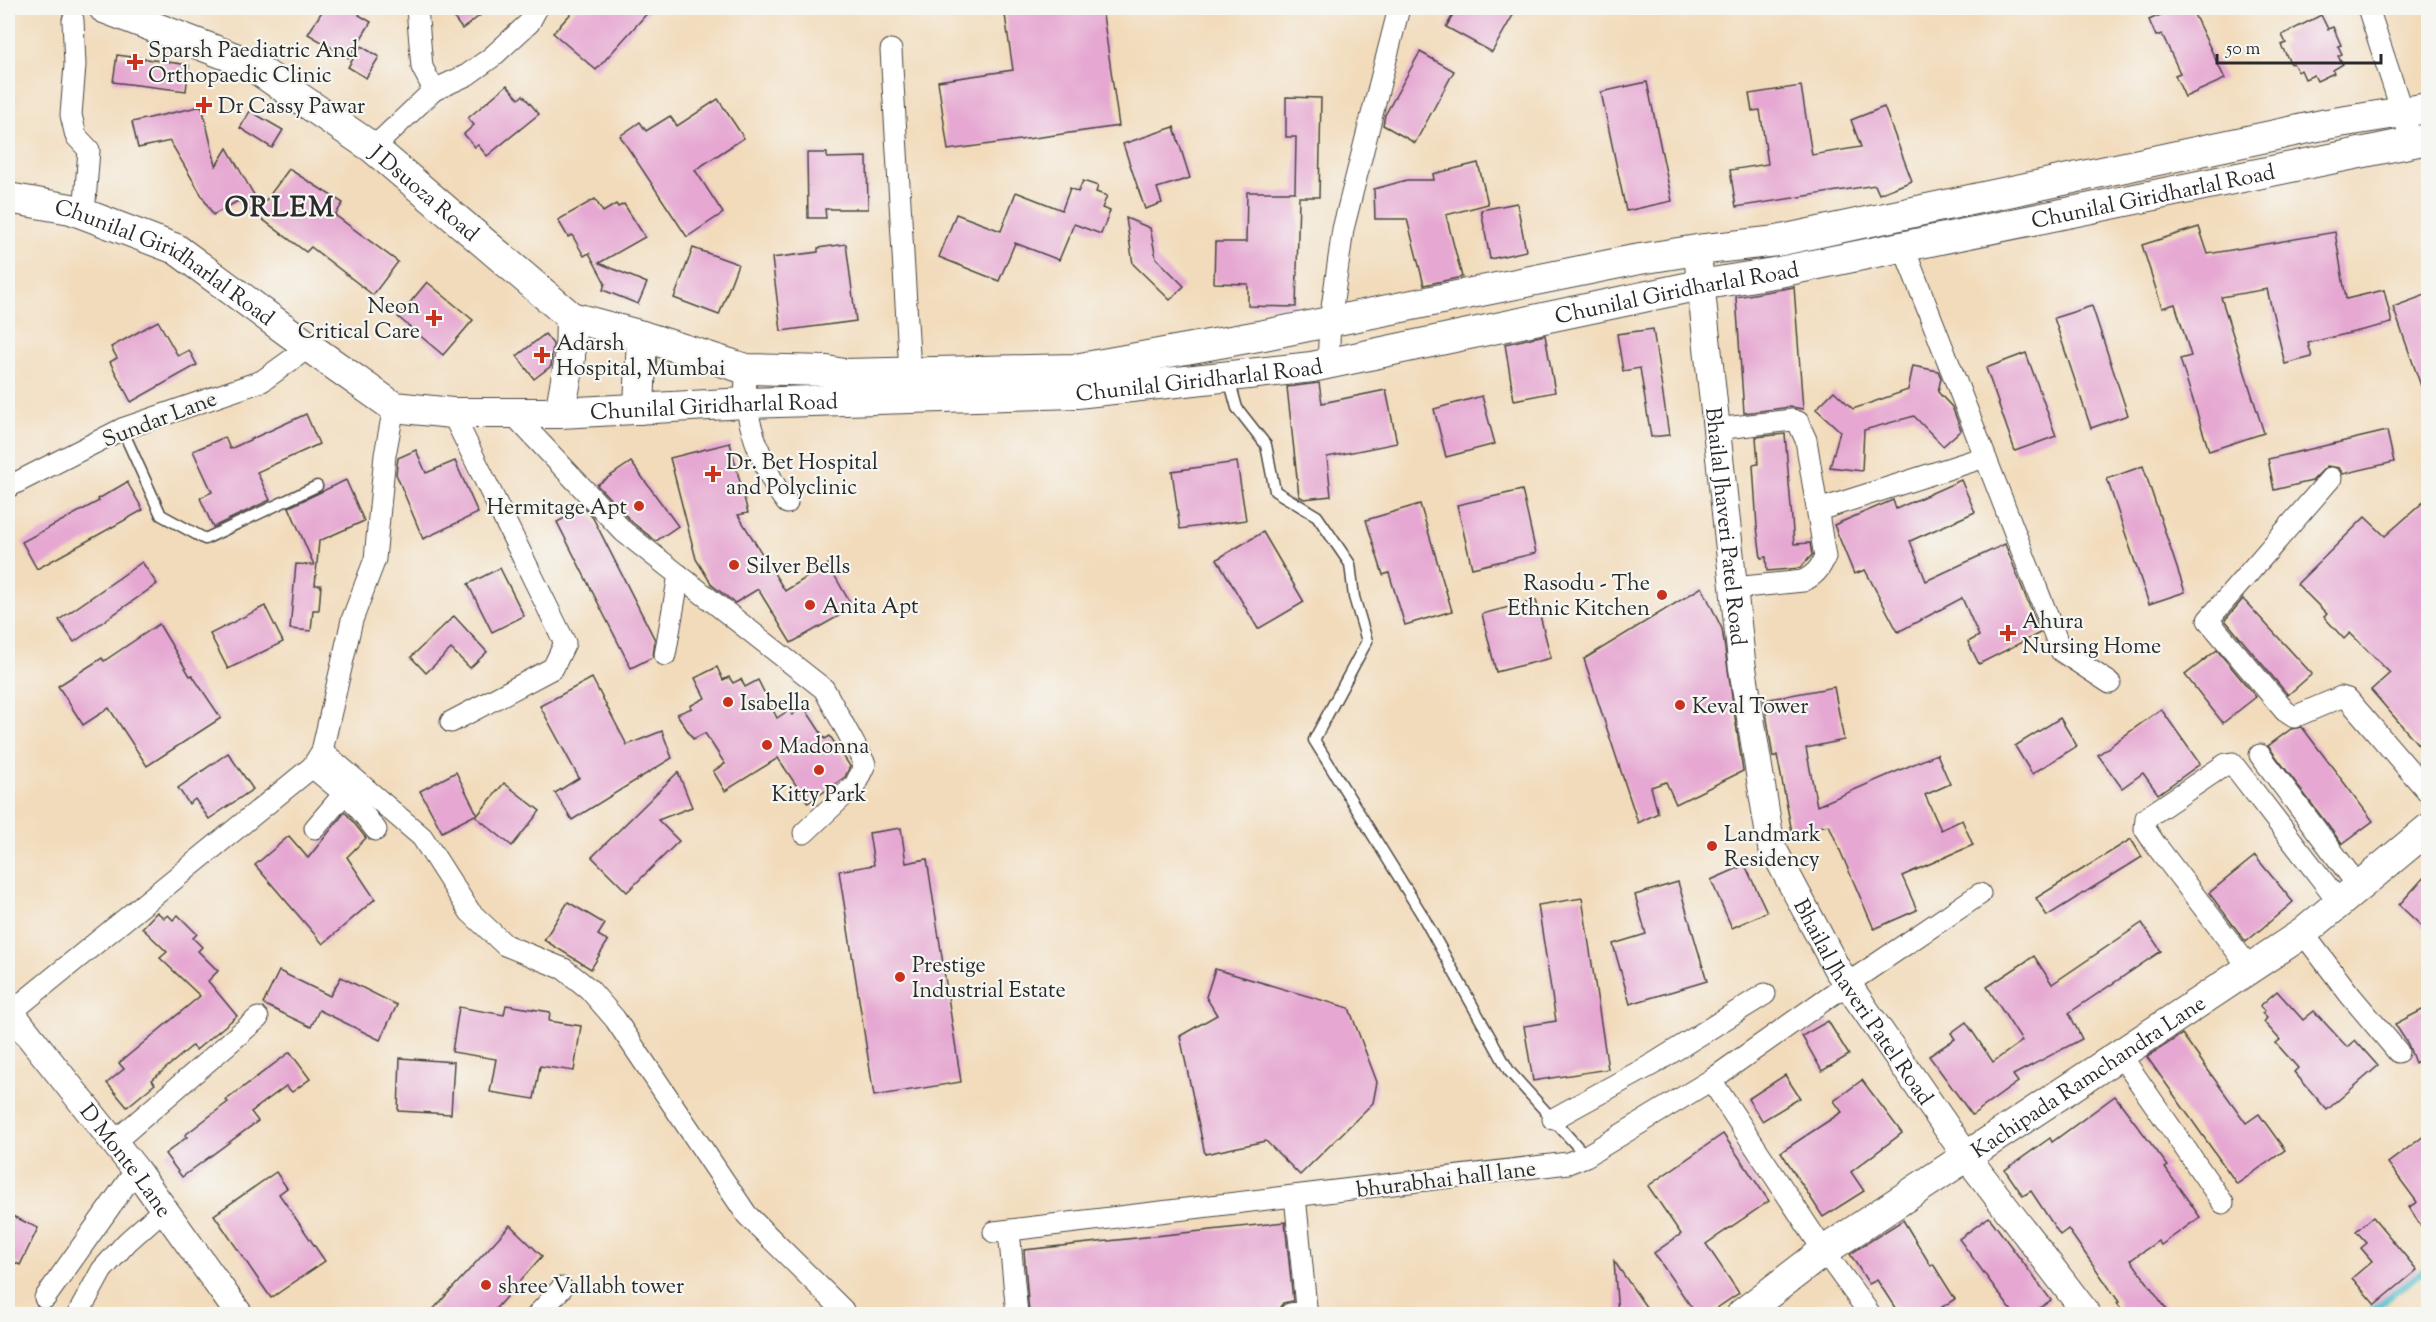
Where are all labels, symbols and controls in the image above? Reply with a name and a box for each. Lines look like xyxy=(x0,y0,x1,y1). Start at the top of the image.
scale bar xyxy=(2217,27,2380,65)
place label: Sparsh Paediatric And Orthopaedic Clinic xyxy=(148,36,358,93)
text: 50 m xyxy=(2225,37,2261,63)
marker: Sparsh Paediatric And Orthopaedic Clinic xyxy=(126,53,144,71)
place label: Dr Cassy Pawar xyxy=(218,92,365,124)
marker: Dr Cassy Pawar xyxy=(195,96,213,114)
street label: J Dsuoza Road xyxy=(361,138,485,251)
street label: Chunilal Giridharlal Road xyxy=(2029,158,2278,239)
district label: ORLEM xyxy=(224,189,336,229)
street label: Chunilal Giridharlal Road xyxy=(52,193,280,335)
street label: Chunilal Giridharlal Road xyxy=(1552,255,1802,334)
place label: Neon Critical Care xyxy=(298,292,420,349)
marker: Neon Critical Care xyxy=(425,309,443,327)
place label: Adarsh Hospital, Mumbai xyxy=(556,329,725,386)
marker: Adarsh Hospital, Mumbai xyxy=(533,346,551,364)
street label: Chunilal Giridharlal Road xyxy=(1074,352,1326,412)
street label: Sundar Lane xyxy=(98,384,222,457)
street label: Chunilal Giridharlal Road xyxy=(589,387,838,430)
street label: Bhailal Jhaveri Patel Road xyxy=(1695,406,1753,648)
place label: Dr. Bet Hospital and Polyclinic xyxy=(726,448,878,505)
marker: Dr. Bet Hospital and Polyclinic xyxy=(704,465,722,483)
place label: Hermitage Apt xyxy=(487,493,627,525)
marker: Hermitage Apt xyxy=(632,499,646,513)
place label: Silver Bells xyxy=(746,552,850,584)
marker: Silver Bells xyxy=(727,558,741,572)
place label: Rasodu - The Ethnic Kitchen xyxy=(1507,569,1650,626)
marker: Rasodu - The Ethnic Kitchen xyxy=(1655,588,1669,602)
place label: Anita Apt xyxy=(822,592,919,624)
marker: Anita Apt xyxy=(803,598,817,612)
place label: Ahura Nursing Home xyxy=(2022,607,2161,664)
marker: Ahura Nursing Home xyxy=(1999,624,2017,642)
place label: Isabella xyxy=(740,689,810,721)
place label: Keval Tower xyxy=(1692,692,1809,724)
marker: Isabella xyxy=(721,695,735,709)
marker: Keval Tower xyxy=(1673,698,1687,712)
place label: Madonna xyxy=(779,732,869,764)
marker: Madonna xyxy=(760,738,774,752)
marker: Kitty Park xyxy=(812,763,826,777)
place label: Kitty Park xyxy=(772,780,866,812)
place label: Landmark Residency xyxy=(1724,820,1821,877)
marker: Landmark Residency xyxy=(1705,839,1719,853)
street label: Bhailal Jhaveri Patel Road xyxy=(1784,894,1940,1113)
place label: Prestige Industrial Estate xyxy=(912,951,1066,1008)
marker: Prestige Industrial Estate xyxy=(893,970,907,984)
street label: Kachipada Ramchandra Lane xyxy=(1966,989,2213,1168)
street label: D Monte Lane xyxy=(70,1098,178,1225)
street label: bhurabhai hall lane xyxy=(1355,1154,1538,1208)
place label: shree Vallabh tower xyxy=(498,1272,684,1304)
marker: shree Vallabh tower xyxy=(479,1278,493,1292)

